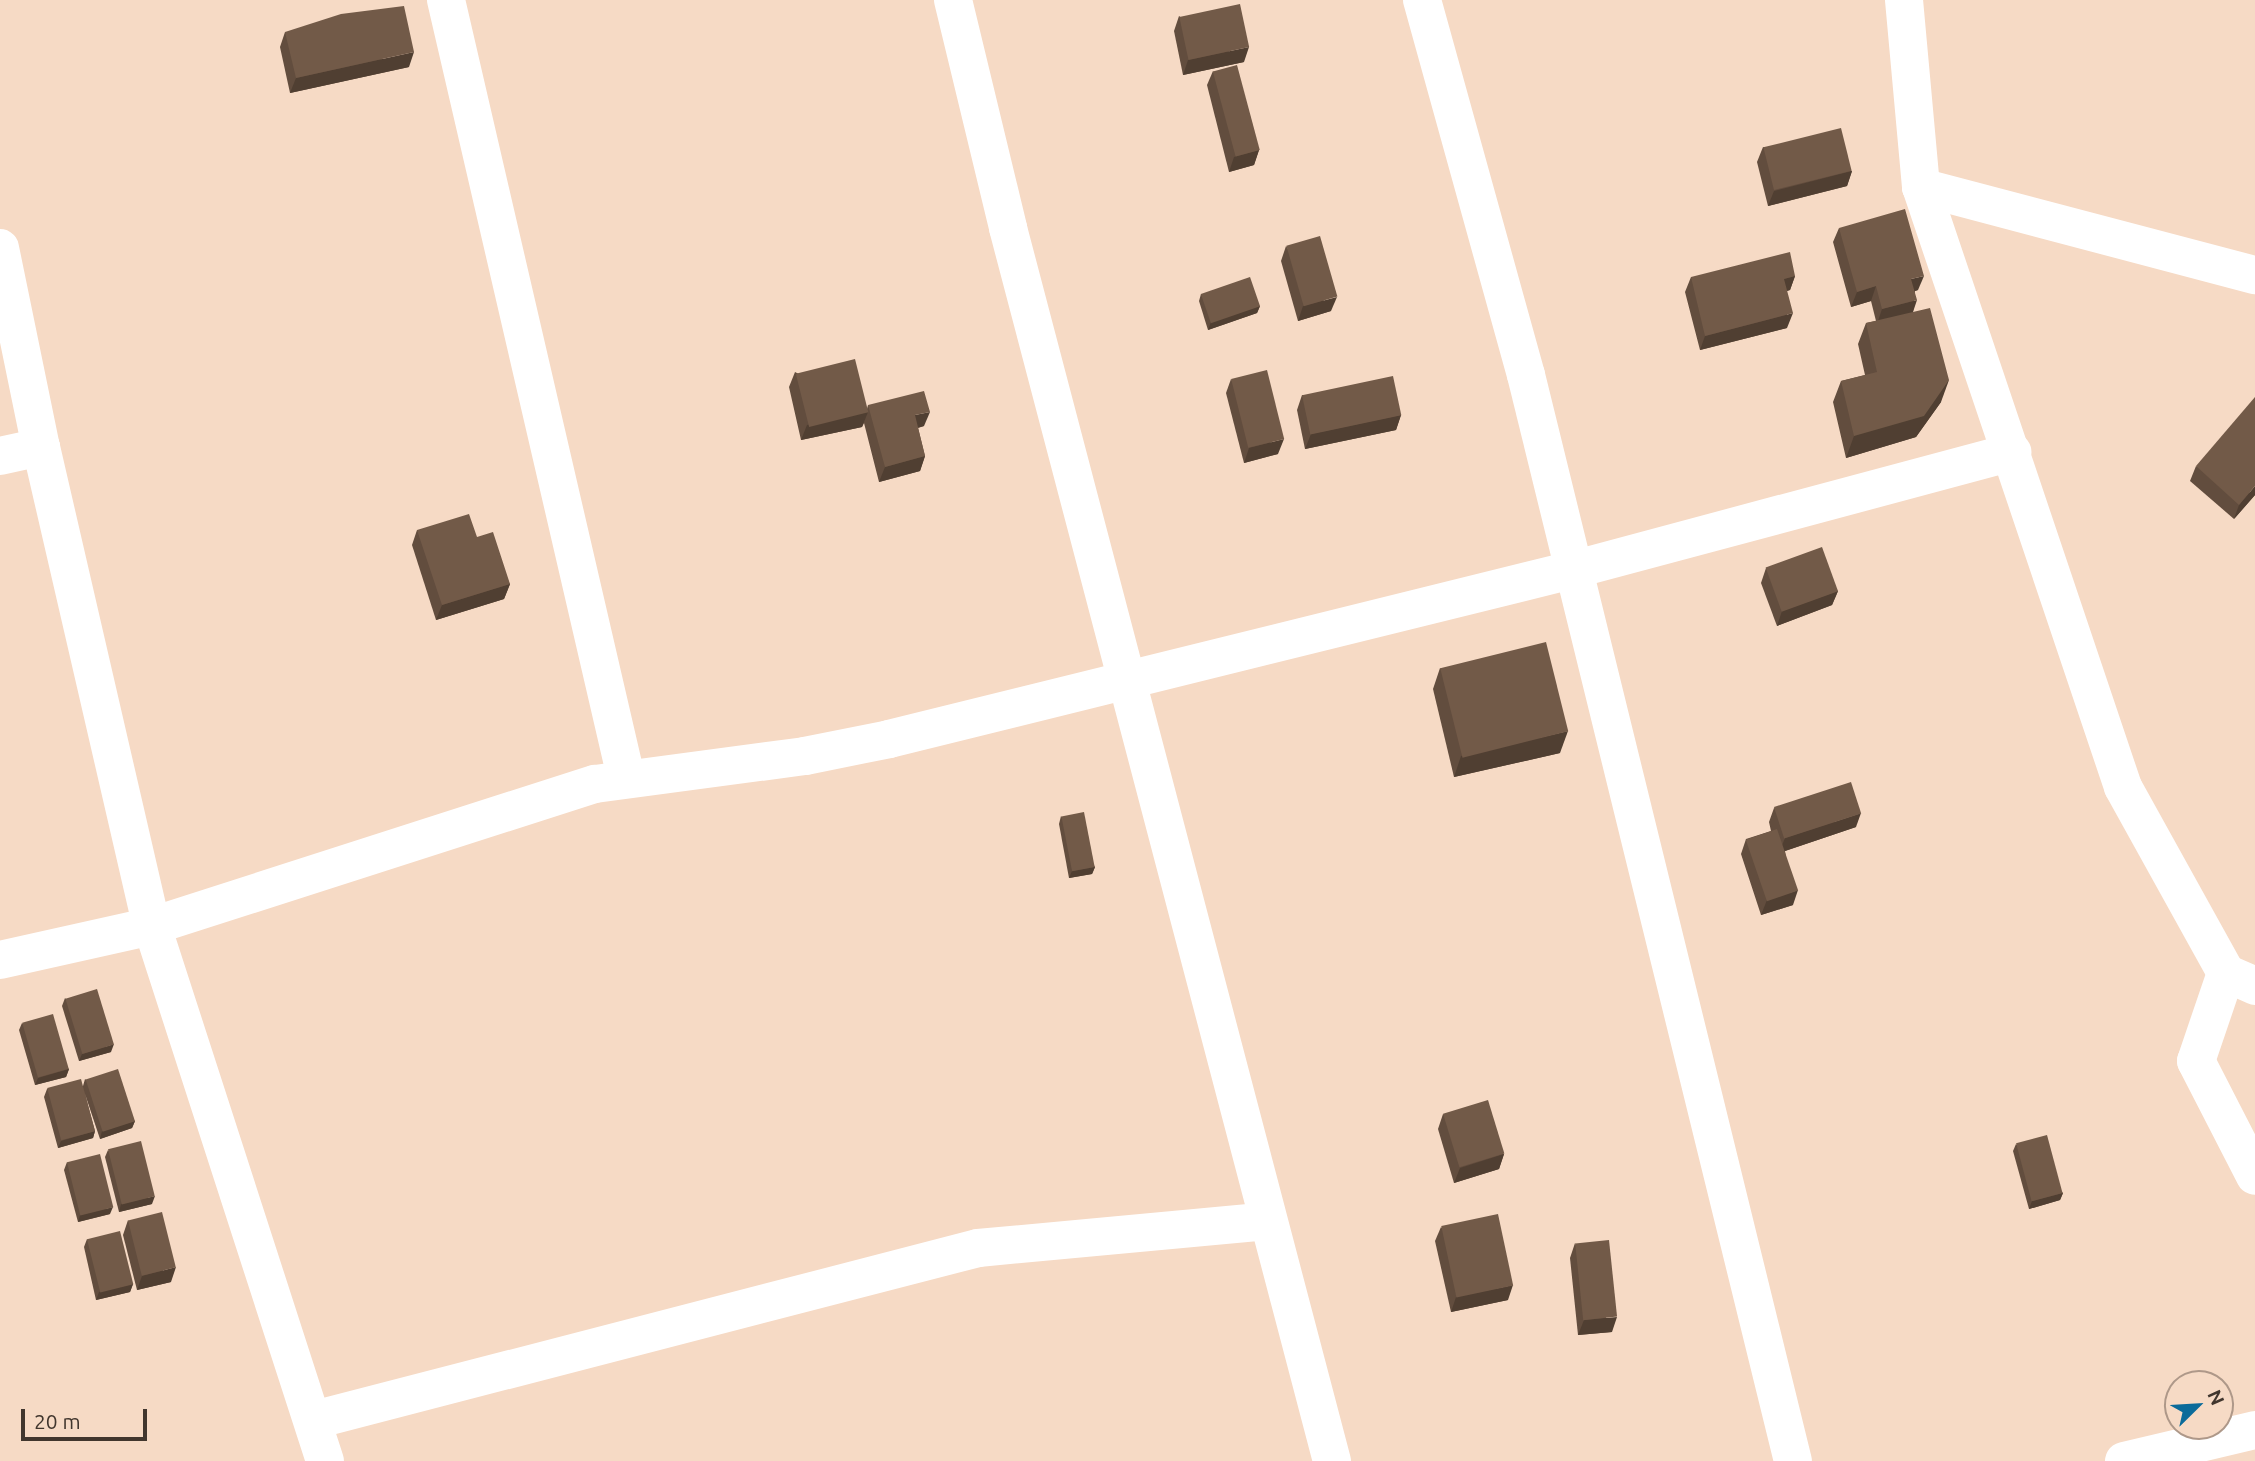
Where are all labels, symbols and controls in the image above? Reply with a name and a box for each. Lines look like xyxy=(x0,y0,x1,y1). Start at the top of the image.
north arrow xyxy=(2164,1370,2234,1440)
text: N xyxy=(2203,1386,2229,1408)
scale bar xyxy=(24,1394,150,1438)
text: 20 m xyxy=(34,1409,81,1433)

